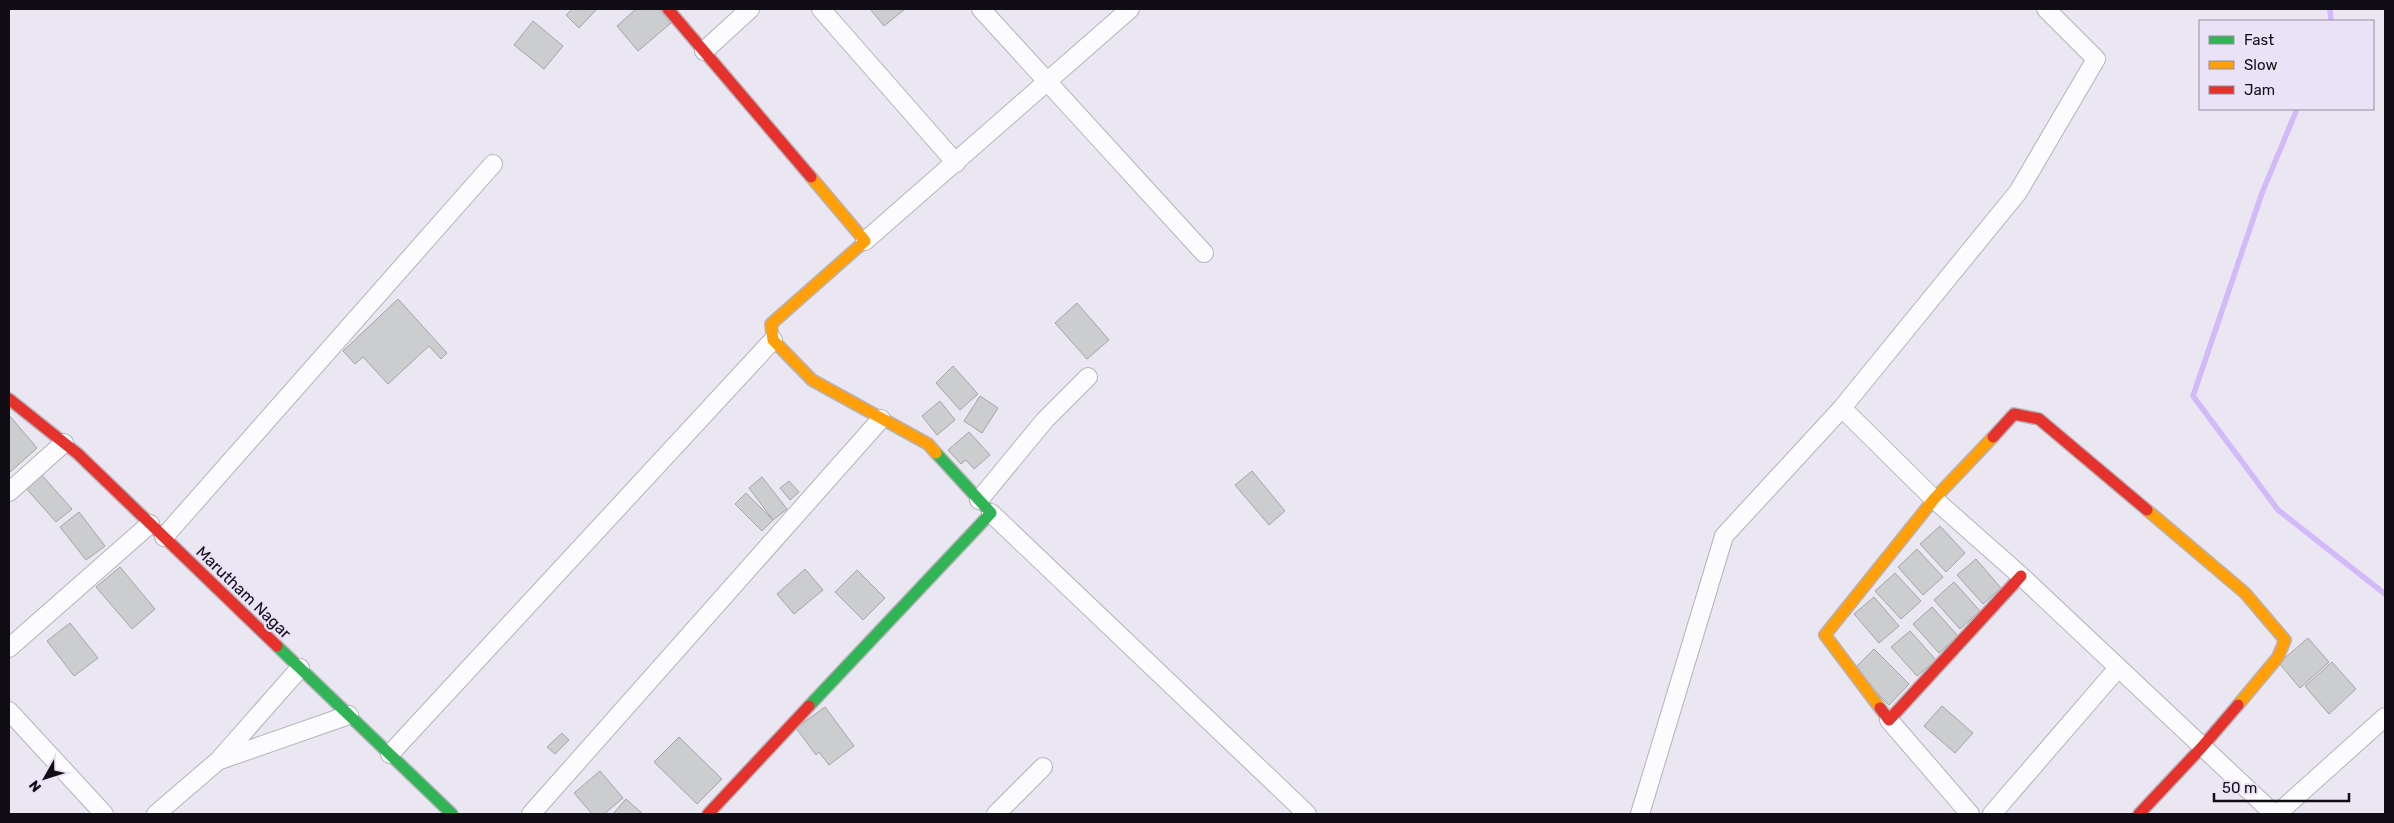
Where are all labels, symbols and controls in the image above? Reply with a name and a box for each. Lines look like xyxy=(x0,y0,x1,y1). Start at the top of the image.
legend xyxy=(2199,20,2374,110)
text: Fast xyxy=(2244,31,2274,49)
text: Slow xyxy=(2244,56,2277,74)
text: Jam xyxy=(2244,81,2275,99)
street label: Marutham Nagar xyxy=(192,542,295,642)
north arrow xyxy=(20,753,70,803)
scale bar xyxy=(2214,770,2349,802)
text: N xyxy=(26,777,45,795)
text: 50 m xyxy=(2222,779,2257,797)

